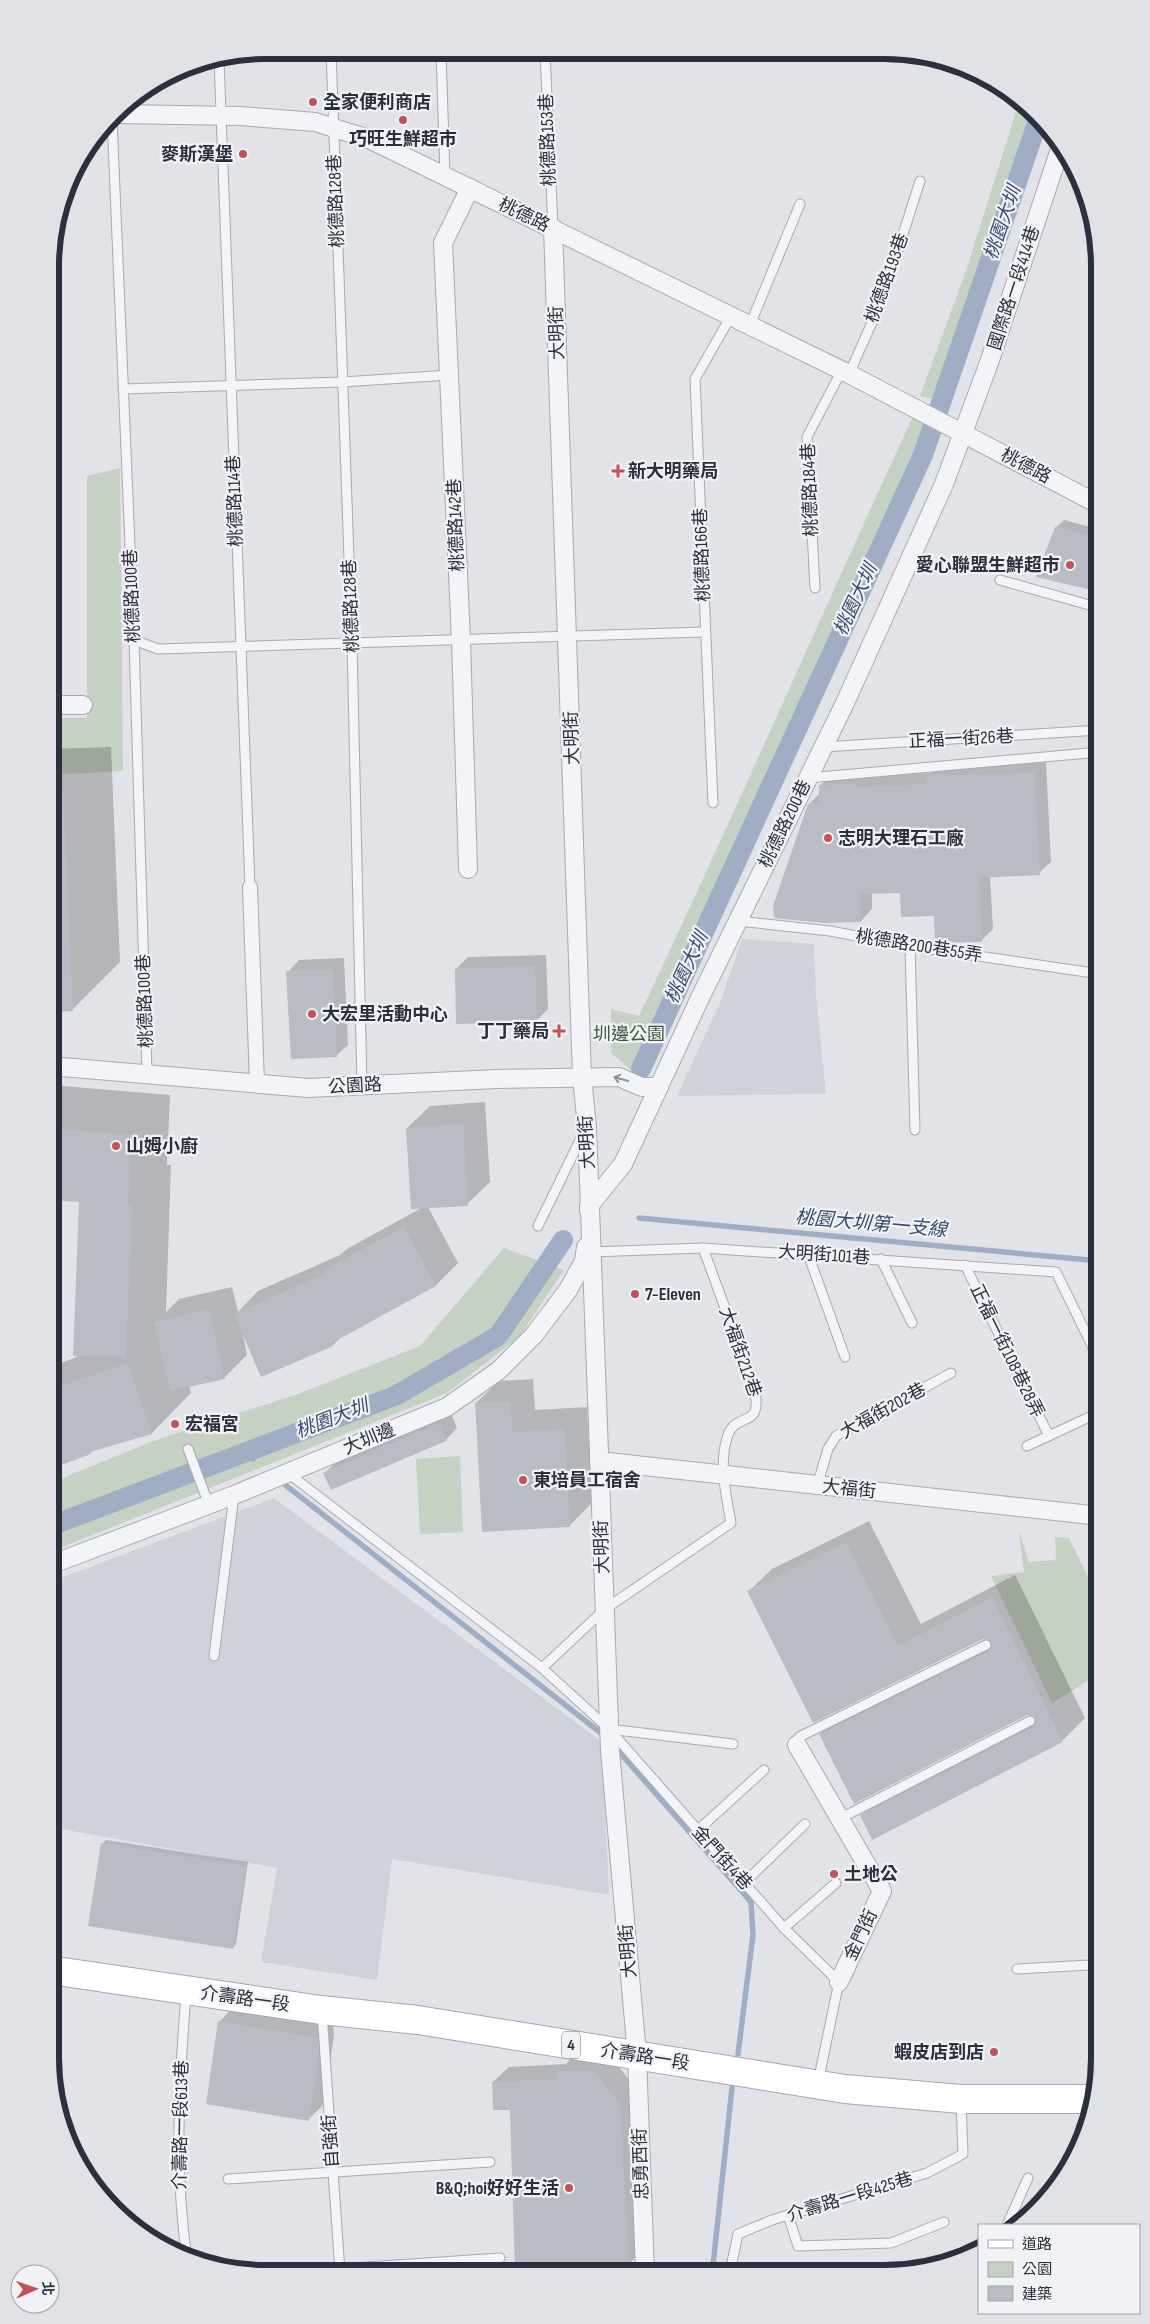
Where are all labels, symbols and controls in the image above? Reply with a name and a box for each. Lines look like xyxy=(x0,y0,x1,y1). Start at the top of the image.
place label: 全家便利商店 xyxy=(323,92,431,113)
street label: 桃德路153巷 xyxy=(536,93,560,187)
marker: 全家便利商店 xyxy=(307,96,319,108)
marker: 巧旺生鮮超市 xyxy=(397,114,409,126)
place label: 巧旺生鮮超市 xyxy=(349,129,457,150)
place label: 麥斯漢堡 xyxy=(161,144,233,165)
marker: 麥斯漢堡 xyxy=(237,148,249,160)
street label: 桃德路128巷 xyxy=(324,154,348,248)
water label: 桃園大圳 xyxy=(980,180,1027,263)
street label: 桃德路 xyxy=(495,194,553,236)
street label: 國際路一段414巷 xyxy=(984,223,1044,353)
street label: 桃德路193巷 xyxy=(861,230,913,326)
street label: 大明街 xyxy=(546,306,568,360)
street label: 桃德路184巷 xyxy=(798,443,822,537)
street label: 桃德路 xyxy=(997,444,1055,488)
street label: 桃德路114巷 xyxy=(223,455,247,547)
place label: 新大明藥局 xyxy=(628,461,718,482)
marker: 新大明藥局 xyxy=(612,465,624,477)
street label: 桃德路142巷 xyxy=(444,478,468,572)
street label: 桃德路166巷 xyxy=(690,508,714,602)
street label: 桃德路100巷 xyxy=(120,548,144,644)
place label: 愛心聯盟生鮮超市 xyxy=(916,555,1060,576)
water label: 桃園大圳 xyxy=(830,558,884,639)
street label: 桃德路128巷 xyxy=(339,559,363,653)
marker: 愛心聯盟生鮮超市 xyxy=(1064,559,1076,571)
street label: 大明街 xyxy=(561,711,583,765)
street label: 正福一街26巷 xyxy=(908,726,1014,752)
street label: 桃德路200巷 xyxy=(755,776,815,872)
place label: 志明大理石工廠 xyxy=(838,828,964,849)
marker: 志明大理石工廠 xyxy=(822,832,834,844)
water label: 桃園大圳 xyxy=(661,926,715,1007)
street label: 桃德路200巷55弄 xyxy=(854,926,984,966)
street label: 桃德路100巷 xyxy=(133,953,157,1049)
place label: 大宏里活動中心 xyxy=(322,1004,448,1025)
marker: 大宏里活動中心 xyxy=(306,1008,318,1020)
place label: 丁丁藥局 xyxy=(477,1021,549,1042)
park label: 圳邊公園 xyxy=(593,1024,665,1045)
marker: 丁丁藥局 xyxy=(553,1025,565,1037)
street label: 公園路 xyxy=(327,1074,383,1098)
one-way arrow xyxy=(614,1074,630,1084)
street label: 大明街 xyxy=(575,1114,599,1170)
place label: 山姆小廚 xyxy=(126,1136,198,1157)
marker: 山姆小廚 xyxy=(110,1140,122,1152)
water label: 桃園大圳第一支線 xyxy=(794,1206,950,1242)
street label: 大明街101巷 xyxy=(777,1241,871,1269)
street label: 正福一街108巷28弄 xyxy=(966,1281,1048,1421)
place label: 7-Eleven xyxy=(645,1284,701,1305)
marker: 7-Eleven xyxy=(629,1288,641,1300)
street label: 大福街212巷 xyxy=(715,1304,765,1400)
street label: 大福街202巷 xyxy=(836,1379,930,1443)
water label: 桃園大圳 xyxy=(292,1394,374,1443)
place label: 宏福宮 xyxy=(185,1414,239,1435)
marker: 宏福宮 xyxy=(169,1418,181,1430)
street label: 大圳邊 xyxy=(340,1419,398,1459)
place label: 東培員工宿舍 xyxy=(533,1470,641,1491)
marker: 東培員工宿舍 xyxy=(517,1474,529,1486)
street label: 大福街 xyxy=(821,1476,877,1502)
street label: 大明街 xyxy=(591,1520,613,1574)
street label: 金門街4巷 xyxy=(688,1821,756,1895)
place label: 土地公 xyxy=(844,1864,898,1885)
marker: 土地公 xyxy=(828,1868,840,1880)
street label: 金門街 xyxy=(840,1906,882,1964)
street label: 大明街 xyxy=(615,1923,641,1979)
street label: 介壽路一段 xyxy=(199,1982,291,2016)
road number: 4 xyxy=(562,2032,580,2058)
street label: 介壽路一段 xyxy=(599,2040,691,2074)
place label: 蝦皮店到店 xyxy=(894,2042,984,2063)
marker: 蝦皮店到店 xyxy=(988,2046,1000,2058)
street label: 介壽路一段613巷 xyxy=(169,2060,193,2190)
street label: 自強街 xyxy=(319,2113,343,2169)
street label: 忠勇西街 xyxy=(629,2128,653,2200)
street label: 介壽路一段425巷 xyxy=(785,2168,915,2226)
place label: B&Q;hoi好好生活 xyxy=(436,2178,559,2199)
marker: B&Q;hoi好好生活 xyxy=(563,2182,575,2194)
legend xyxy=(978,2224,1140,2314)
text: 道路 xyxy=(1022,2235,1052,2254)
text: 公園 xyxy=(1022,2260,1052,2279)
north arrow xyxy=(10,2264,60,2314)
text: 北 xyxy=(39,2281,56,2296)
text: 建築 xyxy=(1022,2285,1052,2304)

